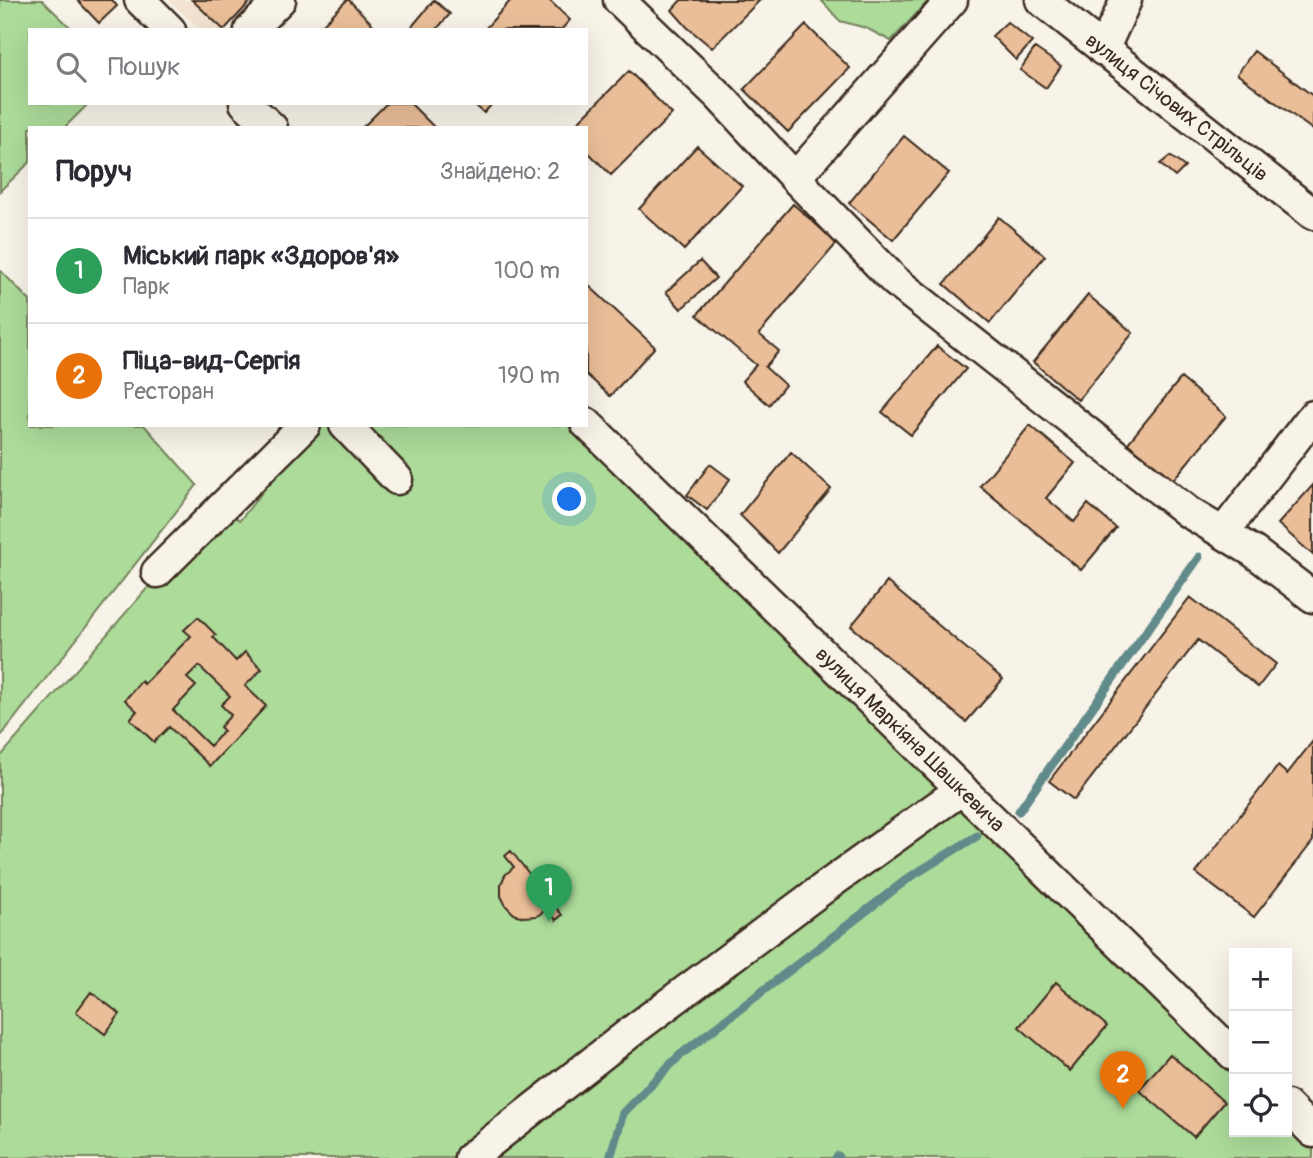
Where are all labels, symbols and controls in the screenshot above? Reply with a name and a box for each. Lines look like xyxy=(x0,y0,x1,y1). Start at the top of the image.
street label: вулиця Січових Стрільців xyxy=(1080,27,1274,188)
search box xyxy=(28,28,588,105)
icon: search xyxy=(52,48,90,86)
text: Пошук xyxy=(108,51,181,83)
text: Поруч xyxy=(56,153,132,190)
text: Знайдено: 2 xyxy=(440,157,560,186)
text: Міський парк «Здоров'я» xyxy=(123,240,399,272)
text: 1 xyxy=(75,256,84,285)
text: 100 m xyxy=(494,256,560,285)
text: Парк xyxy=(123,272,170,301)
text: Піца-вид-Сергія xyxy=(123,345,301,377)
text: 2 xyxy=(73,361,85,390)
text: 190 m xyxy=(498,361,560,390)
text: Ресторан xyxy=(123,377,214,406)
your location xyxy=(552,482,586,516)
street label: вулиця Маркіяна Шашкевича xyxy=(809,641,1010,838)
pin: 1 xyxy=(526,864,572,922)
map controls xyxy=(1229,948,1292,1137)
button: + xyxy=(1229,948,1292,1011)
button: − xyxy=(1229,1011,1292,1074)
pin: 2 xyxy=(1100,1051,1146,1109)
button: locate xyxy=(1229,1074,1292,1137)

